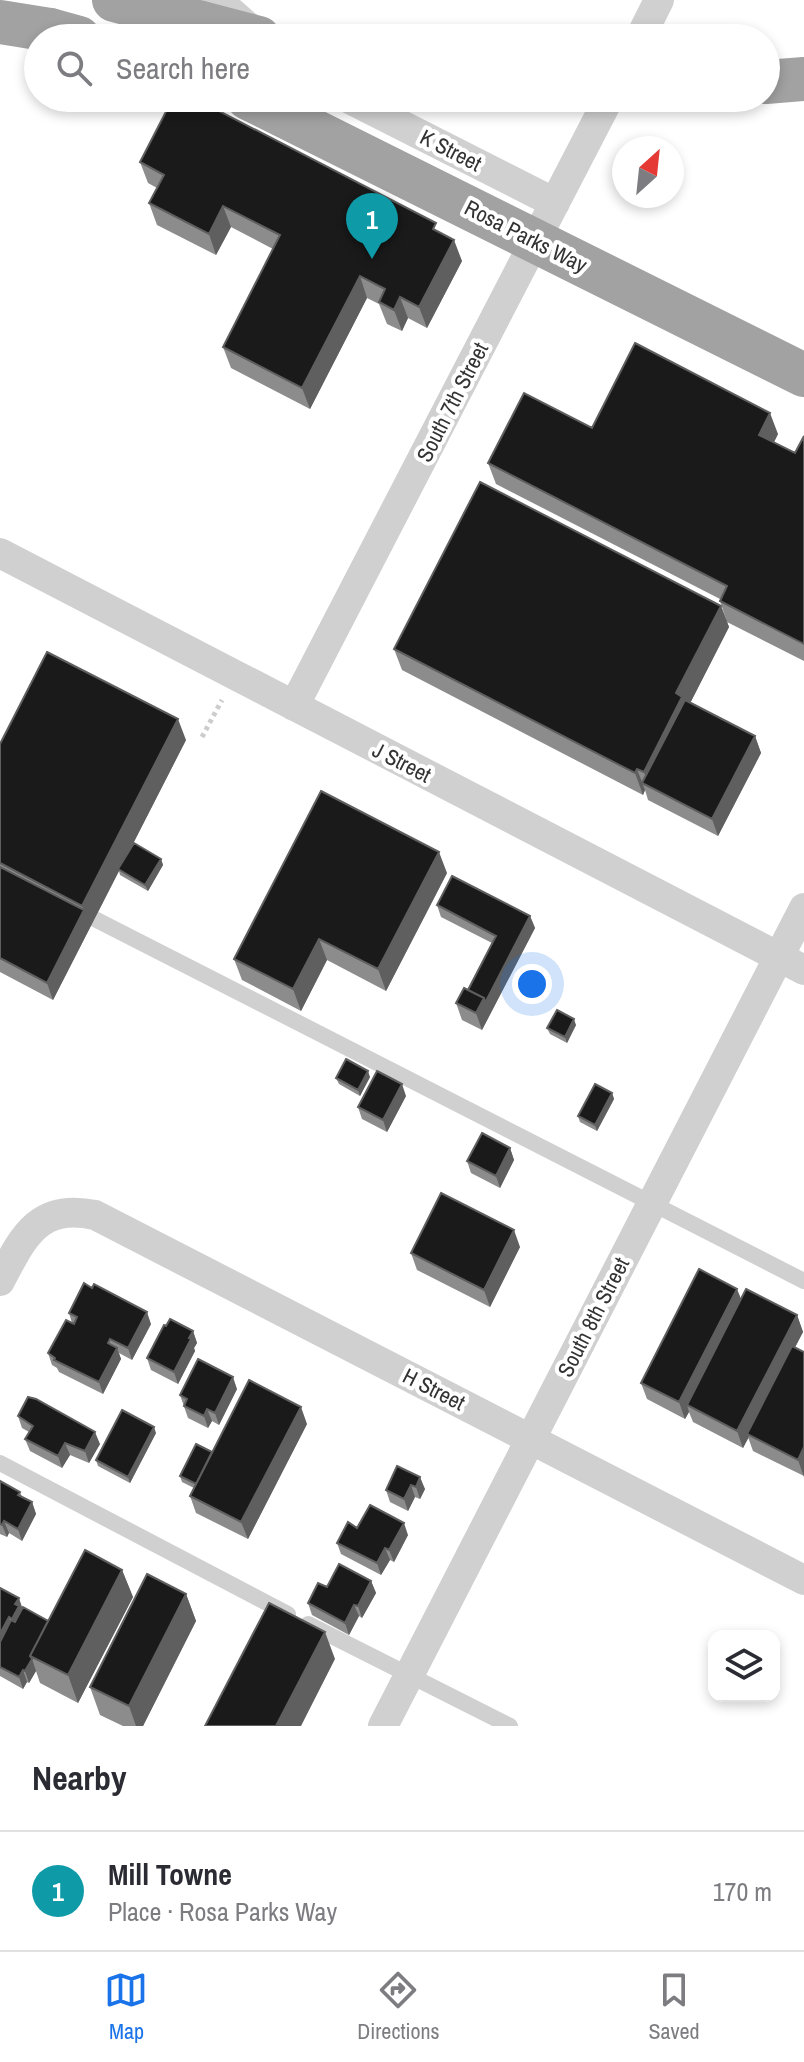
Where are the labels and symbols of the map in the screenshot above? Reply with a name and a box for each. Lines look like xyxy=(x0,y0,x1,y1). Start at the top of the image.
street label: K Street xyxy=(415,122,487,178)
north arrow xyxy=(612,136,684,208)
street label: Rosa Parks Way xyxy=(460,192,592,280)
pin: 1 xyxy=(346,193,398,259)
street label: South 7th Street xyxy=(409,337,495,467)
street label: J Street xyxy=(367,735,437,789)
your location xyxy=(512,964,552,1004)
street label: South 8th Street xyxy=(550,1252,636,1382)
street label: H Street xyxy=(398,1361,470,1417)

